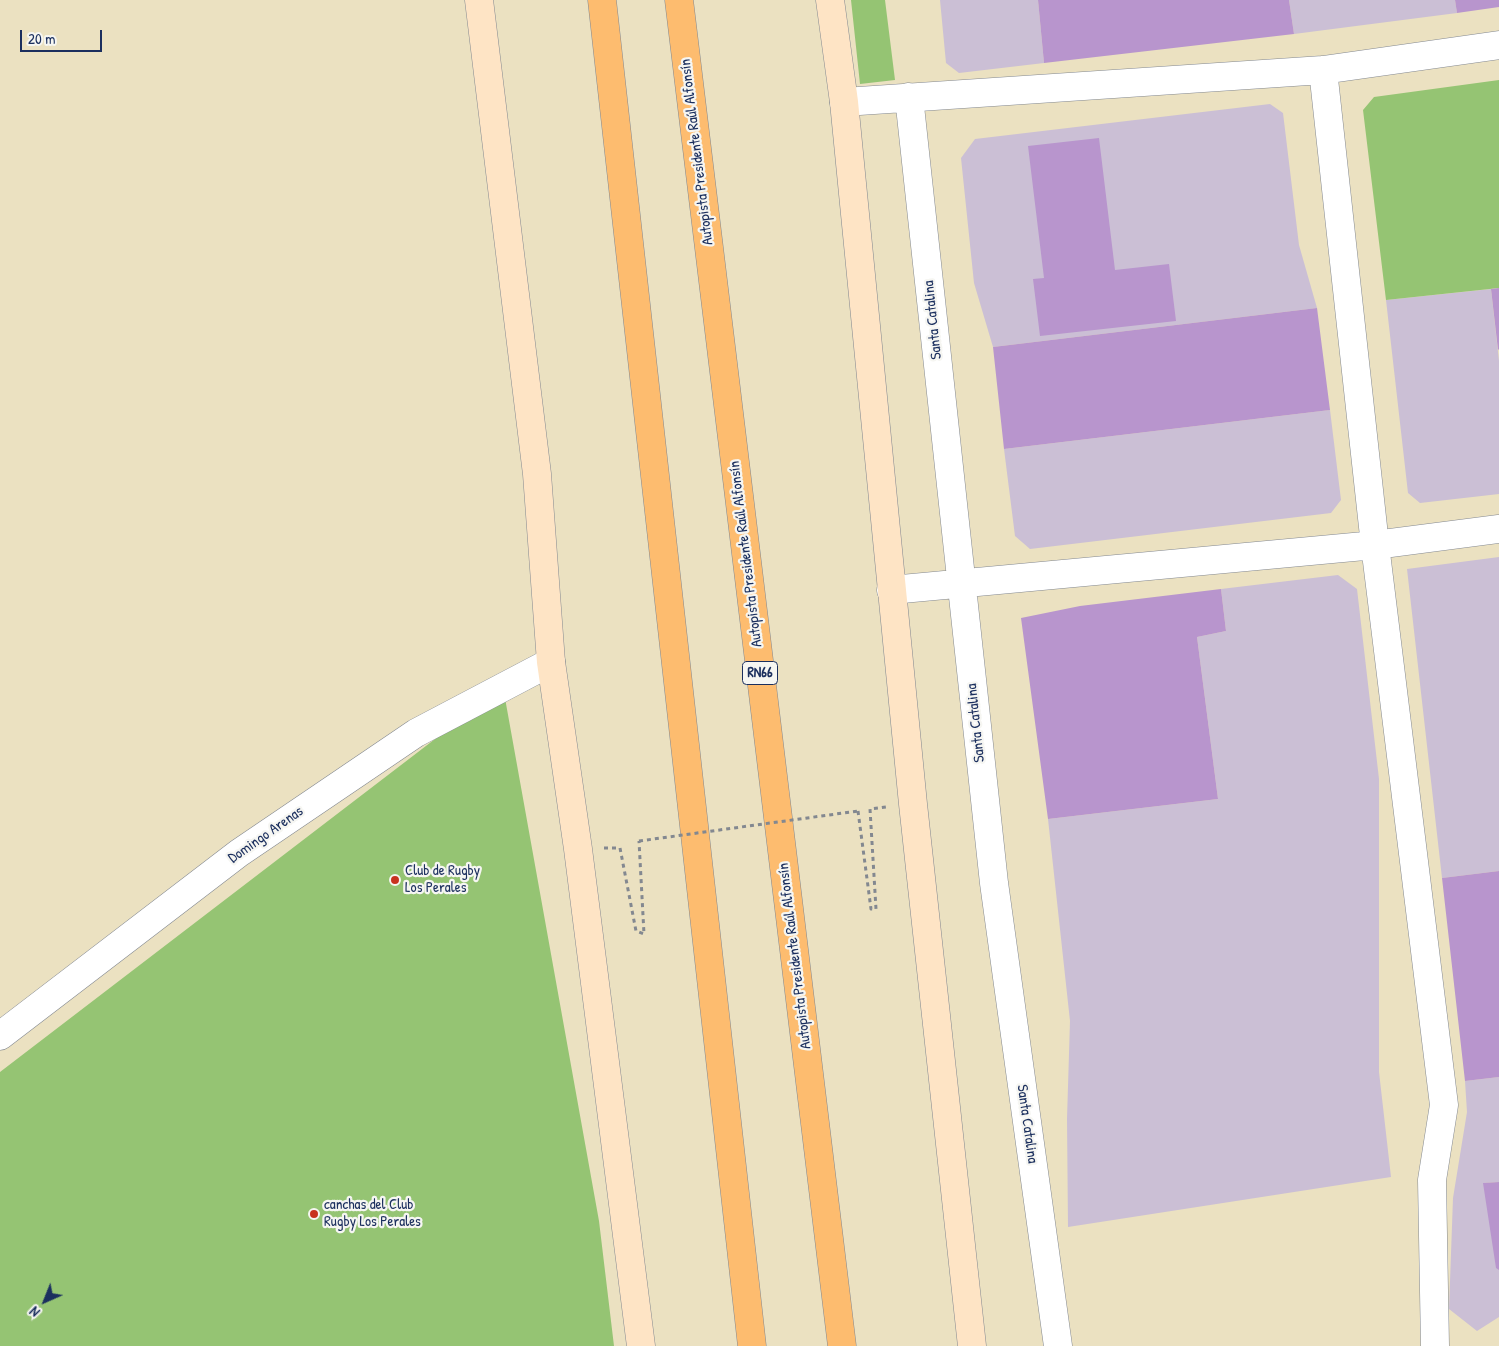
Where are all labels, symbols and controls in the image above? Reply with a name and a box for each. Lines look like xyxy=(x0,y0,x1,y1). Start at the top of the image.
scale bar xyxy=(22,20,105,52)
text: 20 m xyxy=(28,28,55,49)
street label: Autopista Presidente Raúl Alfonsín xyxy=(677,58,717,246)
street label: Santa Catalina xyxy=(920,280,946,360)
street label: Autopista Presidente Raúl Alfonsín xyxy=(726,460,766,648)
road number: RN66 xyxy=(742,661,778,684)
street label: Santa Catalina xyxy=(963,683,989,763)
street label: Domingo Arenas xyxy=(225,803,307,867)
place label: Club de Rugby Los Perales xyxy=(405,862,480,897)
street label: Autopista Presidente Raúl Alfonsín xyxy=(775,862,815,1050)
marker: Club de Rugby Los Perales xyxy=(389,874,401,886)
street label: Santa Catalina xyxy=(1013,1084,1041,1164)
place label: canchas del Club Rugby Los Perales xyxy=(324,1196,421,1231)
marker: canchas del Club Rugby Los Perales xyxy=(308,1208,320,1220)
north arrow xyxy=(20,1276,70,1326)
text: N xyxy=(25,1303,44,1322)

